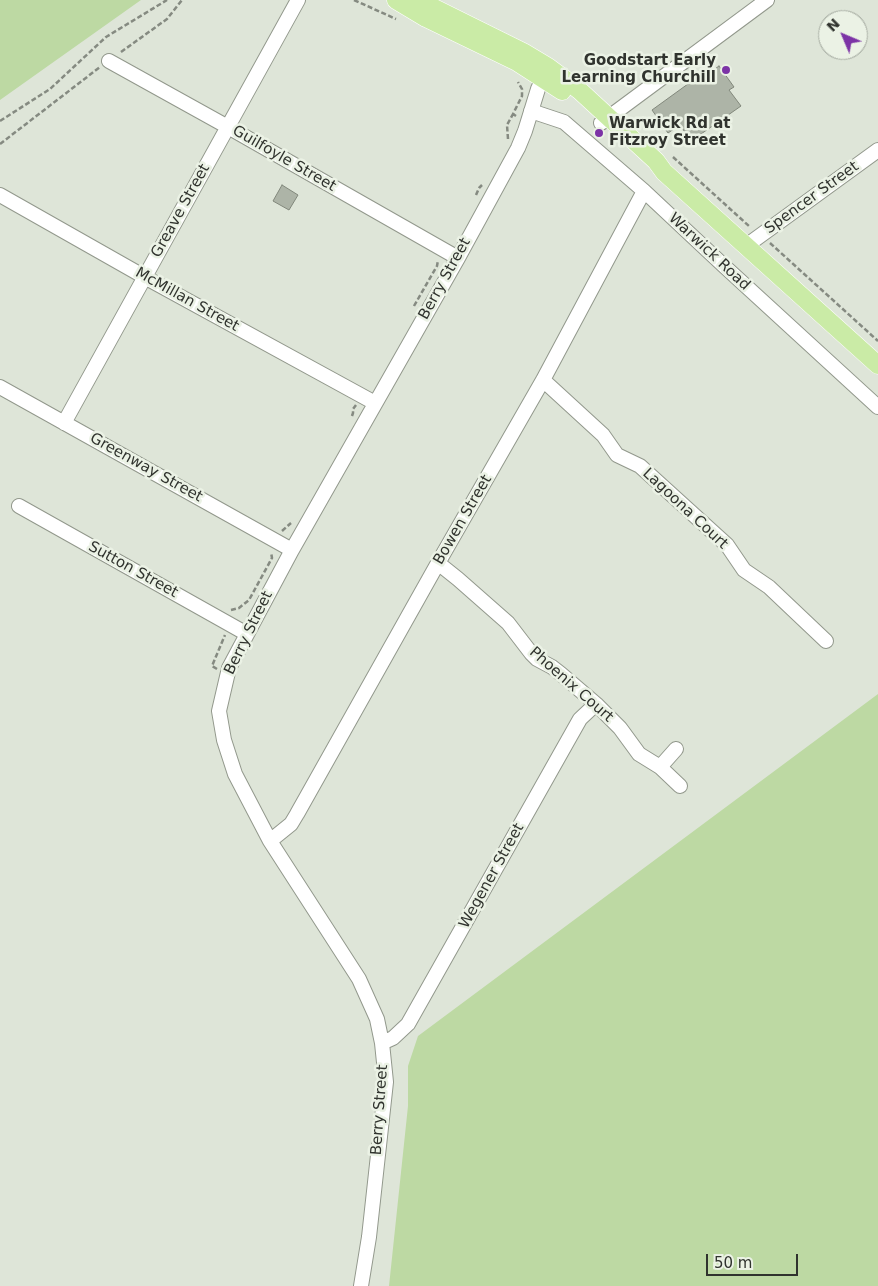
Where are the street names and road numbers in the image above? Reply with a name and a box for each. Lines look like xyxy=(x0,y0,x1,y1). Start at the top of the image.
street label: Guilfoyle Street xyxy=(229,122,339,196)
street label: Spencer Street xyxy=(761,158,863,238)
street label: Greave Street xyxy=(148,161,214,261)
street label: Warwick Road xyxy=(664,210,754,294)
street label: Berry Street xyxy=(415,235,475,323)
street label: McMillan Street xyxy=(132,264,242,336)
street label: Greenway Street xyxy=(86,430,206,506)
street label: Lagoona Court xyxy=(639,465,731,553)
street label: Bowen Street xyxy=(430,472,496,568)
street label: Sutton Street xyxy=(85,538,181,602)
street label: Berry Street xyxy=(221,588,277,678)
street label: Phoenix Court xyxy=(525,644,617,726)
street label: Wegener Street xyxy=(456,820,528,932)
street label: Berry Street xyxy=(368,1064,392,1156)

